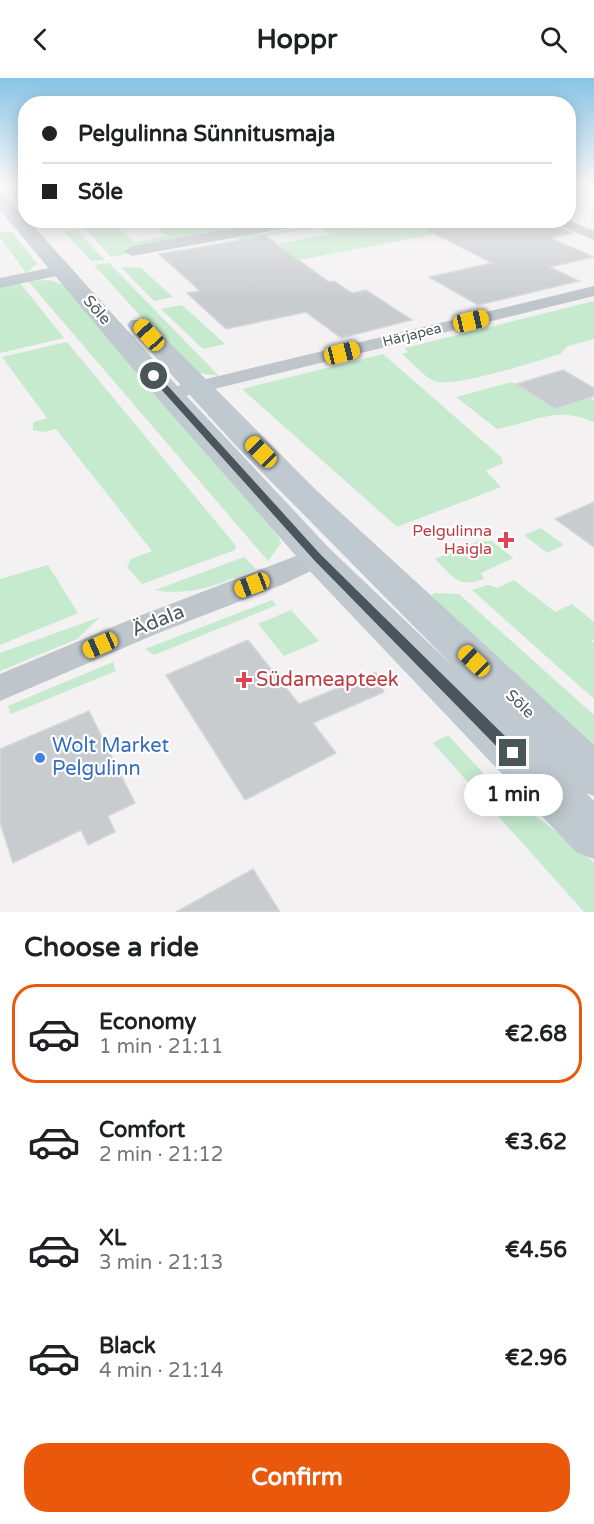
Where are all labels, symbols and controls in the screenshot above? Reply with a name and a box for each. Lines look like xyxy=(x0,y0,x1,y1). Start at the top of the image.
icon: back xyxy=(24,23,57,56)
text: Hoppr xyxy=(257,23,337,56)
icon: search xyxy=(537,23,570,56)
text: Pelgulinna Sünnitusmaja xyxy=(78,121,335,147)
text: Sõle xyxy=(78,179,123,205)
street label: Sõle xyxy=(79,291,115,329)
car xyxy=(451,308,491,334)
car xyxy=(130,316,168,354)
street label: Härjapea xyxy=(381,320,443,350)
car xyxy=(322,340,362,366)
route start xyxy=(140,362,167,389)
car xyxy=(242,433,280,471)
place label: Pelgulinna Haigla xyxy=(412,521,492,559)
marker: Pelgulinna Haigla xyxy=(497,531,515,549)
car xyxy=(232,570,272,600)
street label: Ädala xyxy=(128,600,188,642)
car xyxy=(80,629,120,661)
car xyxy=(455,642,493,680)
place label: Südameapteek xyxy=(256,668,399,692)
marker: Südameapteek xyxy=(237,673,251,687)
street label: Sõle xyxy=(501,685,539,723)
place label: Wolt Market Pelgulinn xyxy=(52,734,170,781)
route end xyxy=(499,739,526,766)
marker: Wolt Market Pelgulinn xyxy=(33,751,47,765)
callout: 1 min xyxy=(464,774,562,816)
text: 1 min xyxy=(487,783,540,807)
text: Choose a ride xyxy=(24,931,199,964)
icon: car xyxy=(27,1007,81,1061)
text: Economy xyxy=(99,1009,196,1035)
text: €2.68 xyxy=(505,1021,567,1047)
text: 1 min · 21:11 xyxy=(99,1035,223,1059)
icon: car xyxy=(27,1115,81,1169)
text: Comfort xyxy=(99,1117,185,1143)
text: €3.62 xyxy=(505,1129,567,1155)
text: 2 min · 21:12 xyxy=(99,1143,223,1167)
icon: car xyxy=(27,1223,81,1277)
text: XL xyxy=(99,1225,126,1251)
text: €4.56 xyxy=(505,1237,567,1263)
text: 3 min · 21:13 xyxy=(99,1251,223,1275)
icon: car xyxy=(27,1331,81,1385)
text: Black xyxy=(99,1333,156,1359)
text: €2.96 xyxy=(505,1345,567,1371)
text: 4 min · 21:14 xyxy=(99,1359,223,1383)
button: Confirm xyxy=(24,1443,570,1512)

